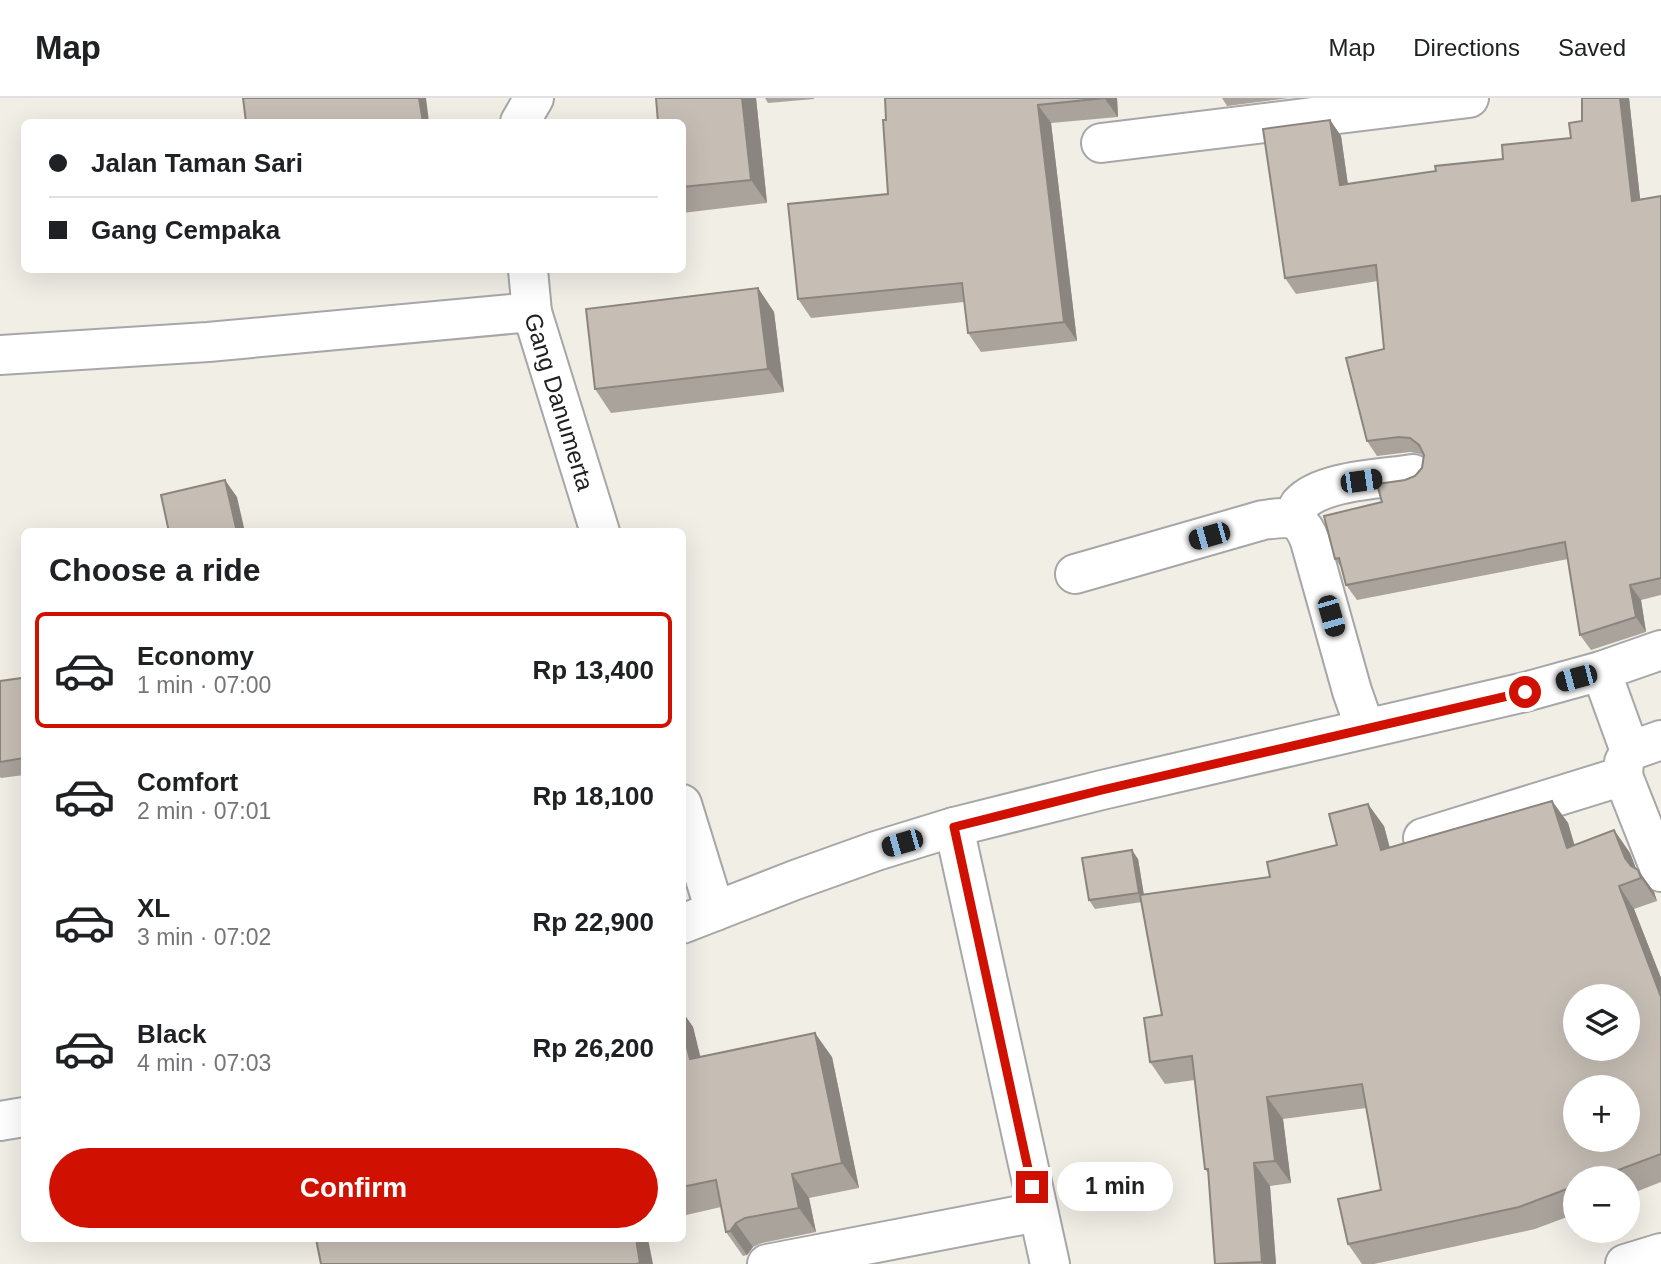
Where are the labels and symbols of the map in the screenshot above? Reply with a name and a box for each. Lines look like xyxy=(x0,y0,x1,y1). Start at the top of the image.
street label: Gang Danumerta xyxy=(520,310,600,494)
car xyxy=(1339,468,1384,494)
car xyxy=(1186,520,1233,552)
car xyxy=(1316,593,1347,639)
car xyxy=(1553,662,1600,694)
route start xyxy=(1509,676,1541,708)
car xyxy=(879,827,926,859)
callout: 1 min xyxy=(1056,1162,1172,1212)
route end xyxy=(1016,1171,1048,1203)

